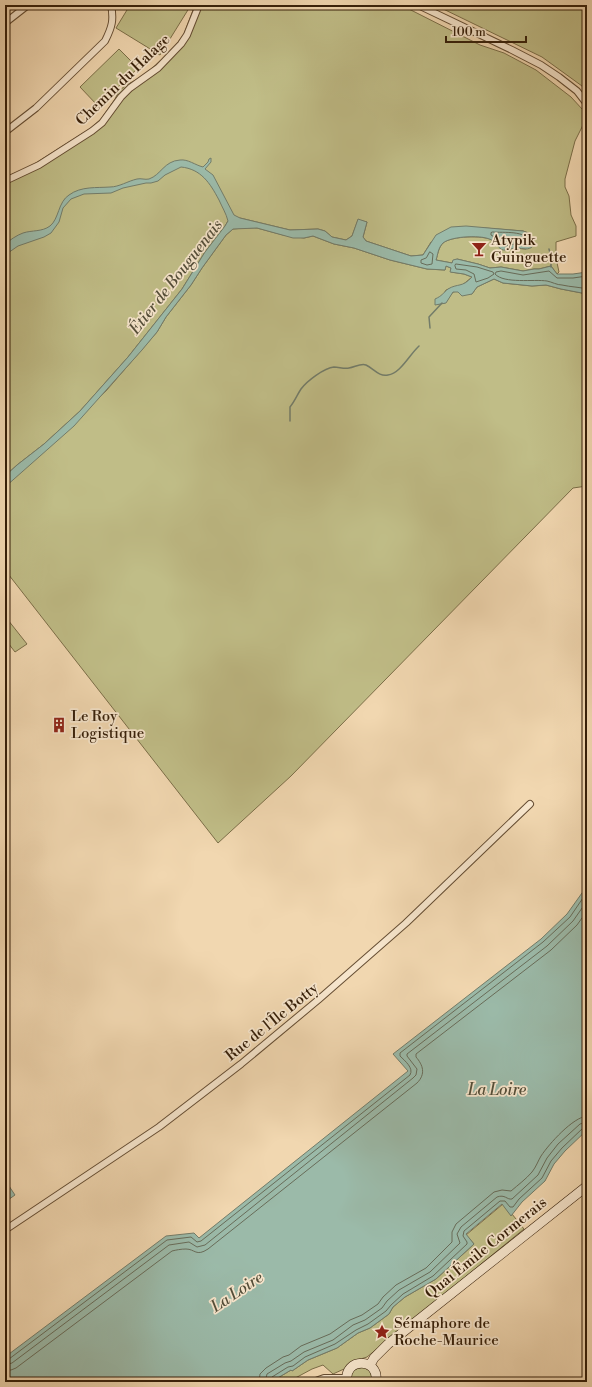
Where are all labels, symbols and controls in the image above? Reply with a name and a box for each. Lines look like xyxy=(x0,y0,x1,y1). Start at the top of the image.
scale bar xyxy=(446,18,526,44)
text: 100 m xyxy=(452,25,486,40)
street label: Chemin du Halage xyxy=(72,30,174,130)
water label: Étier de Bouguenais xyxy=(123,214,227,339)
place label: Atypik Guinguette xyxy=(490,231,566,267)
bar icon: Atypik Guinguette xyxy=(470,240,488,258)
place label: Le Roy Logistique xyxy=(71,707,144,743)
building icon: Le Roy Logistique xyxy=(50,716,68,734)
street label: Rue de l'Île Botty xyxy=(221,977,323,1065)
water label: La Loire xyxy=(467,1080,527,1100)
street label: Quai Émile Cormerais xyxy=(421,1192,551,1303)
water label: La Loire xyxy=(206,1267,267,1317)
place label: Sémaphore de Roche-Maurice xyxy=(394,1314,499,1350)
place icon: Sémaphore de Roche-Maurice xyxy=(373,1323,391,1341)

